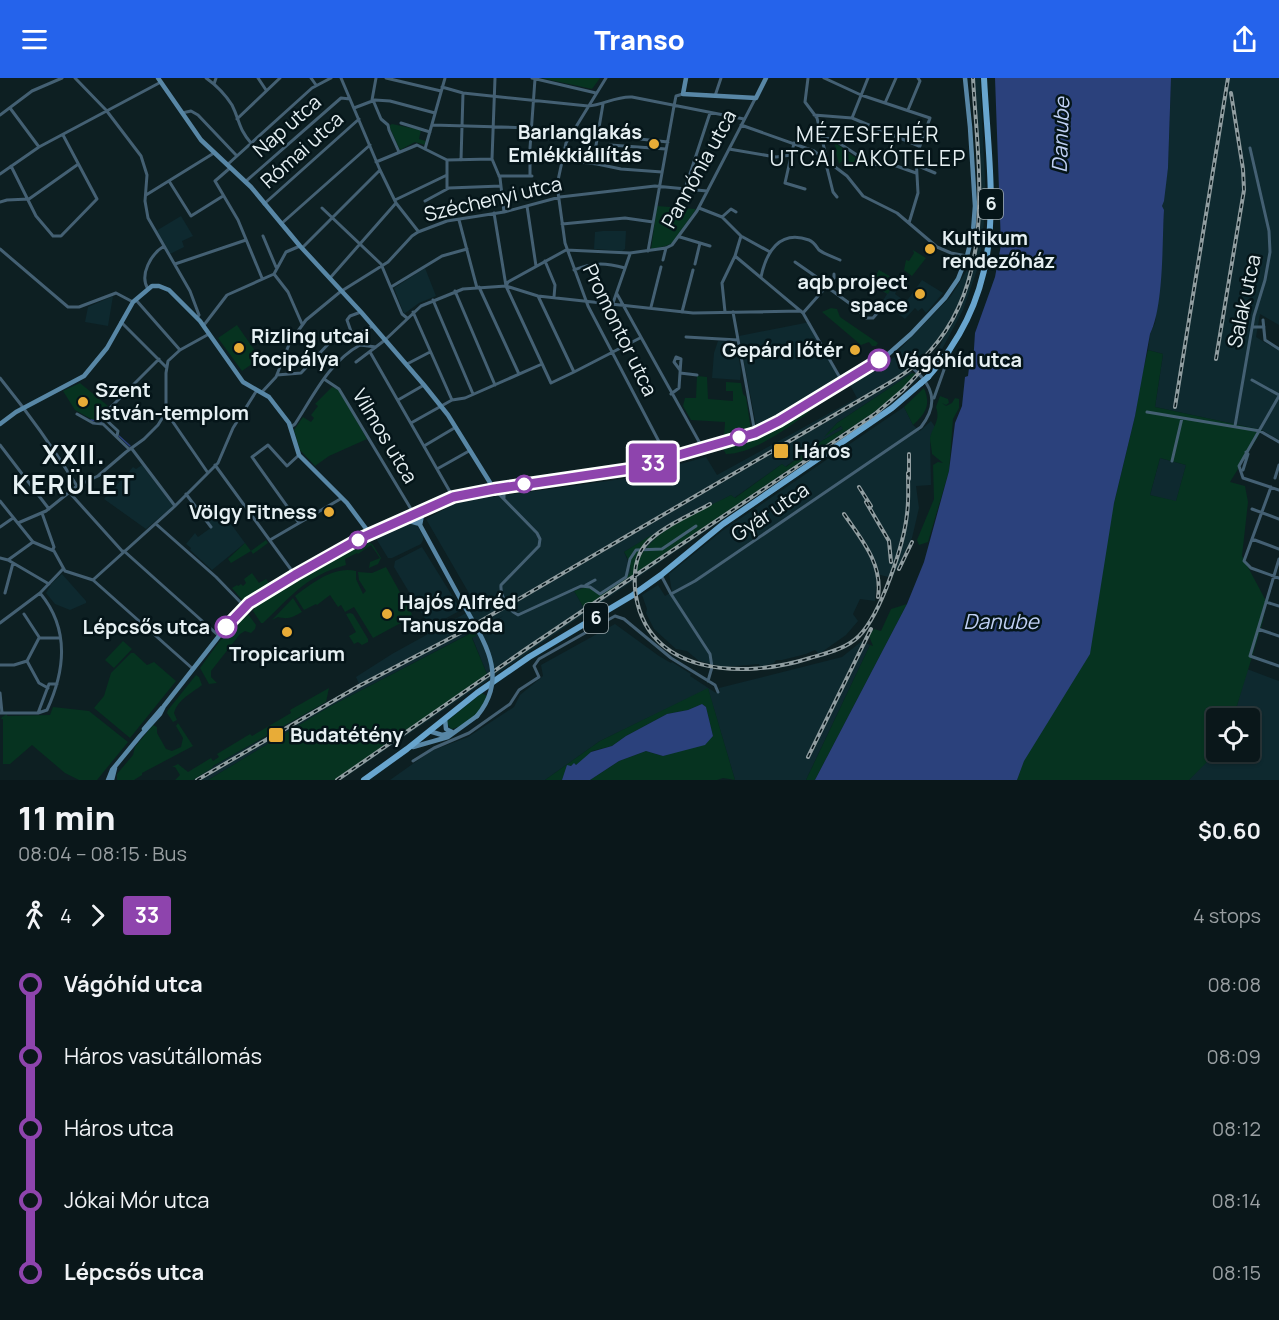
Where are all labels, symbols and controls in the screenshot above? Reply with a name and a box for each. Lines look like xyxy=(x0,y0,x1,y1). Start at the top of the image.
text: Transo xyxy=(594,21,685,58)
icon: menu xyxy=(18,23,51,56)
icon: share xyxy=(1228,23,1261,56)
street label: Nap utca xyxy=(247,88,327,163)
water label: Danube xyxy=(1045,95,1075,173)
street label: Római utca xyxy=(254,105,349,194)
street label: Pannónia utca xyxy=(655,105,742,233)
place label: Barlanglakás Emlékkiállítás xyxy=(508,118,642,168)
district label: MÉZESFEHÉR UTCAI LAKÓTELEP xyxy=(769,120,967,172)
marker: Barlanglakás Emlékkiállítás xyxy=(647,137,661,151)
street label: Széchenyi utca xyxy=(421,170,564,227)
road number: 6 xyxy=(979,189,1003,219)
place label: Kultikum rendezőház xyxy=(942,224,1055,274)
marker: Kultikum rendezőház xyxy=(923,242,937,256)
street label: Salak utca xyxy=(1220,252,1267,350)
street label: Promontor utca xyxy=(577,259,664,400)
place label: aqb project space xyxy=(797,268,908,318)
marker: aqb project space xyxy=(913,287,927,301)
place label: Rizling utcai focipálya xyxy=(251,322,370,372)
place label: Gepárd lőtér xyxy=(722,336,843,363)
marker: Rizling utcai focipálya xyxy=(232,341,246,355)
marker: Gepárd lőtér xyxy=(848,343,862,357)
place label: Vágóhíd utca xyxy=(896,346,1022,373)
marker: Vágóhíd utca xyxy=(868,349,890,371)
place label: Szent István-templom xyxy=(95,376,249,426)
street label: Vilmos utca xyxy=(347,383,424,488)
marker: Szent István-templom xyxy=(76,395,90,409)
unlabelled marker xyxy=(730,428,748,446)
district label: XXII. KERÜLET xyxy=(12,436,136,502)
place label: Háros xyxy=(794,437,851,464)
marker: Háros xyxy=(772,442,790,460)
line badge: 33 xyxy=(626,444,680,482)
text: 33 xyxy=(641,449,665,477)
unlabelled marker xyxy=(515,475,533,493)
street label: Gyár utca xyxy=(726,476,814,547)
place label: Völgy Fitness xyxy=(189,498,317,525)
marker: Völgy Fitness xyxy=(322,505,336,519)
unlabelled marker xyxy=(349,531,367,549)
place label: Hajós Alfréd Tanuszoda xyxy=(399,588,517,638)
road number: 6 xyxy=(584,603,608,633)
marker: Hajós Alfréd Tanuszoda xyxy=(380,607,394,621)
water label: Danube xyxy=(963,607,1040,635)
place label: Lépcsős utca xyxy=(83,613,210,640)
marker: Lépcsős utca xyxy=(215,616,237,638)
marker: Tropicarium xyxy=(280,625,294,639)
place label: Tropicarium xyxy=(229,640,345,667)
map controls xyxy=(1206,708,1260,762)
button: locate xyxy=(1206,708,1260,762)
place label: Budatétény xyxy=(290,721,404,748)
marker: Budatétény xyxy=(267,726,285,744)
text: 11 min xyxy=(18,795,116,840)
text: $0.60 xyxy=(1198,816,1261,846)
text: 08:04 – 08:15 · Bus xyxy=(18,840,187,867)
icon: walk xyxy=(18,899,51,932)
icon: forward xyxy=(81,899,114,932)
text: 33 xyxy=(135,901,159,929)
text: 4 xyxy=(60,902,72,929)
text: 4 stops xyxy=(1193,902,1261,929)
text: Vágóhíd utca xyxy=(64,969,203,999)
text: 08:08 xyxy=(1207,971,1261,998)
text: Háros vasútállomás xyxy=(64,1041,262,1071)
text: 08:09 xyxy=(1207,1043,1261,1070)
text: Háros utca xyxy=(64,1113,174,1143)
text: 08:12 xyxy=(1212,1115,1261,1142)
text: Jókai Mór utca xyxy=(64,1185,209,1215)
text: 08:14 xyxy=(1212,1187,1261,1214)
text: Lépcsős utca xyxy=(64,1257,204,1287)
text: 08:15 xyxy=(1212,1259,1261,1286)

